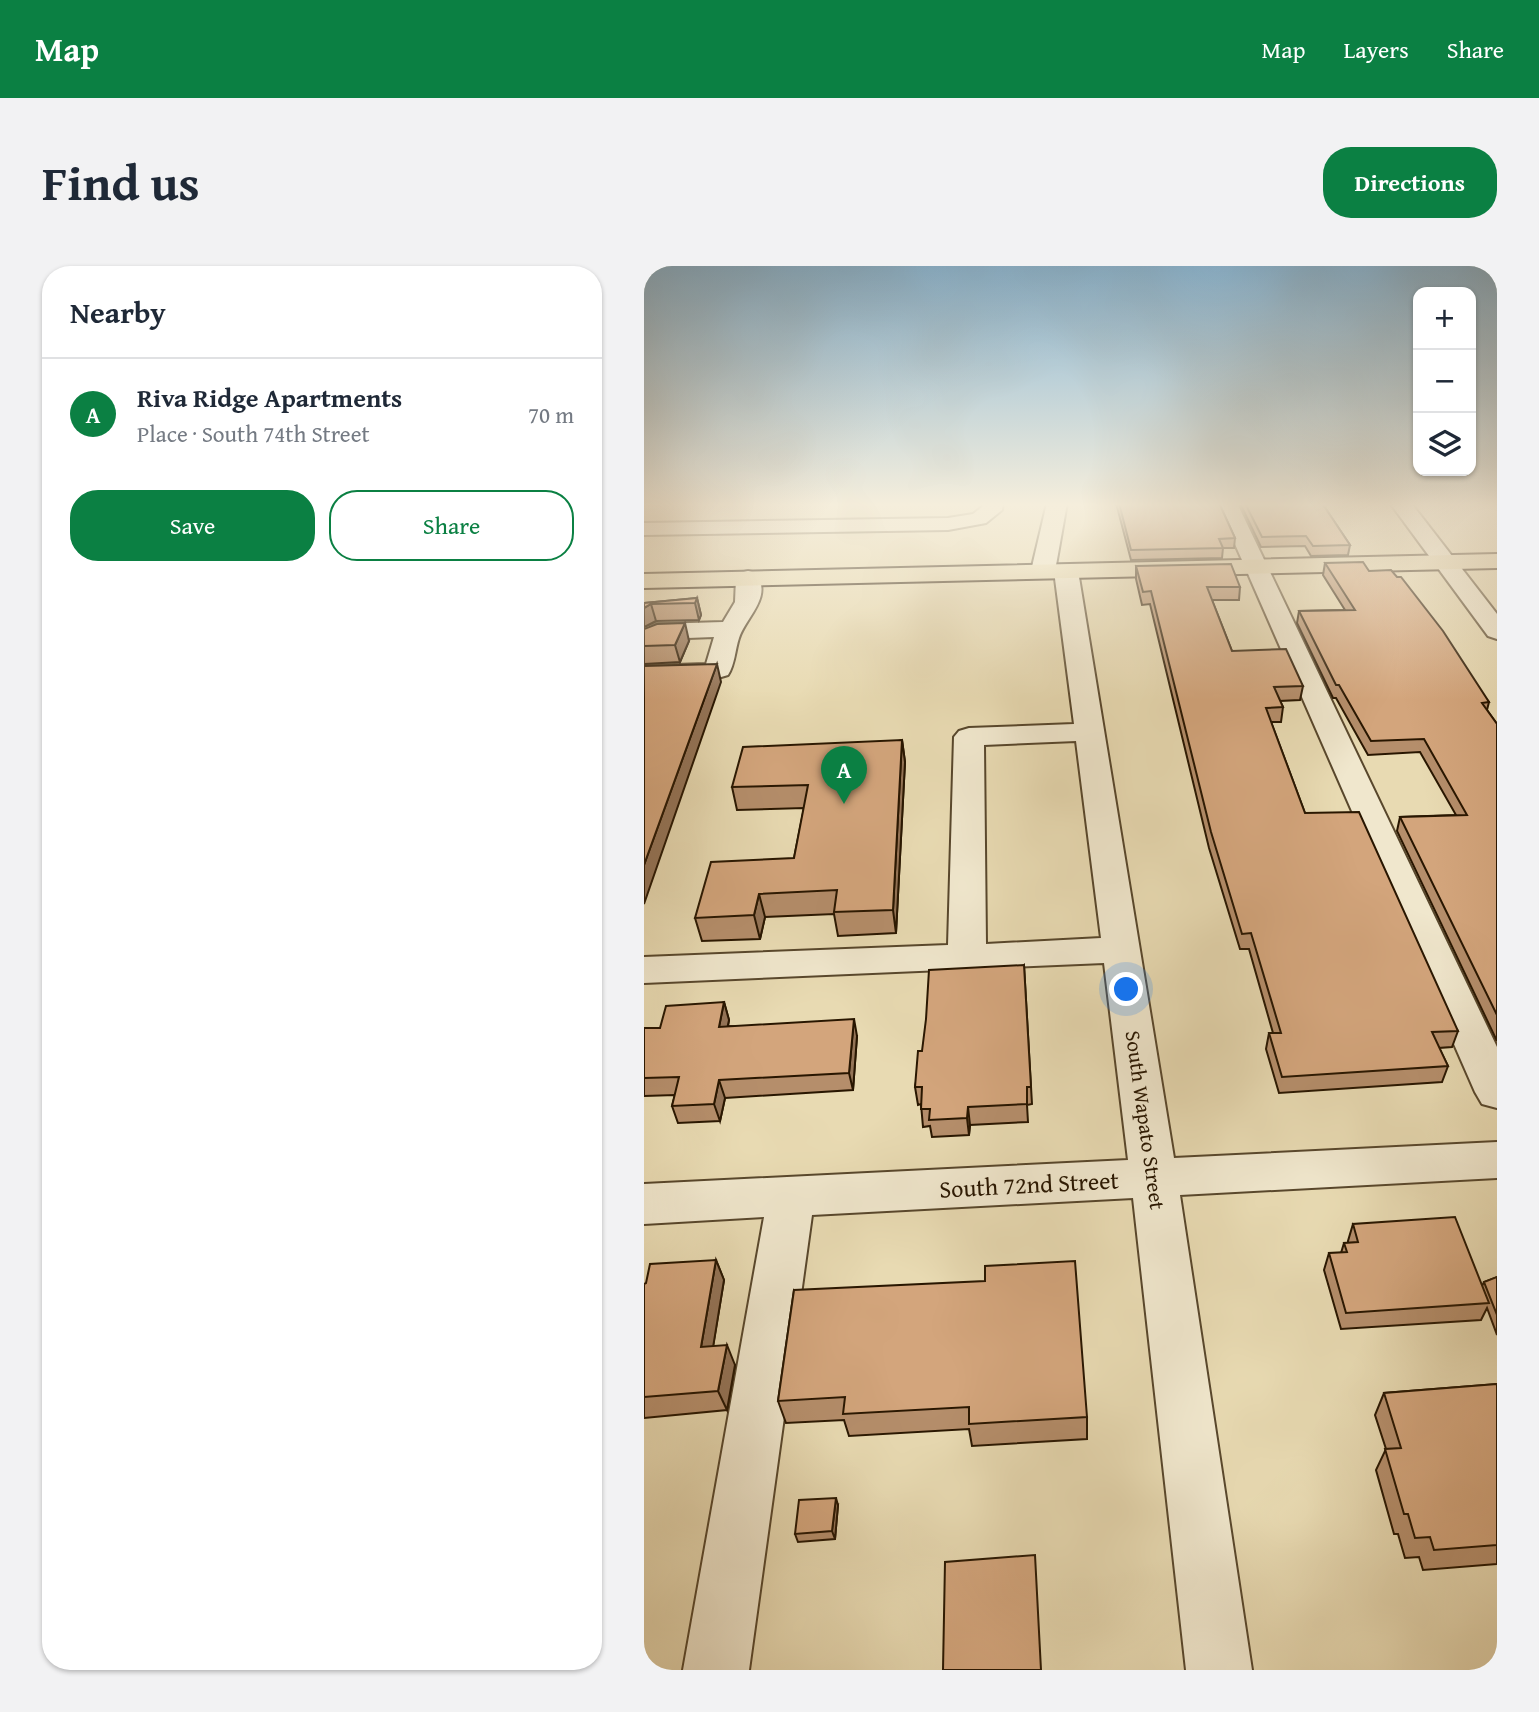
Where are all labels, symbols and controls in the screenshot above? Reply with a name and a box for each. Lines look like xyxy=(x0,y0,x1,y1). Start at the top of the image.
text: Map xyxy=(35,25,99,73)
text: Map xyxy=(1262,32,1305,67)
text: Layers xyxy=(1343,32,1409,67)
text: Share xyxy=(1447,32,1504,67)
text: Find us xyxy=(42,146,200,218)
button: Directions xyxy=(1323,147,1497,218)
map controls xyxy=(1413,287,1476,476)
button: + xyxy=(1413,287,1476,350)
text: Nearby xyxy=(70,290,166,334)
button: − xyxy=(1413,350,1476,413)
text: Riva Ridge Apartments xyxy=(137,378,402,417)
text: A xyxy=(86,398,100,431)
text: 70 m xyxy=(528,398,574,431)
button: layers xyxy=(1413,413,1476,476)
text: Place · South 74th Street xyxy=(137,417,370,450)
button: Save xyxy=(70,490,315,561)
button: Share xyxy=(329,490,574,561)
pin: A xyxy=(821,746,867,804)
your location xyxy=(1109,972,1143,1006)
street label: South Wapato Street xyxy=(1118,1029,1173,1212)
street label: South 72nd Street xyxy=(938,1162,1120,1207)

